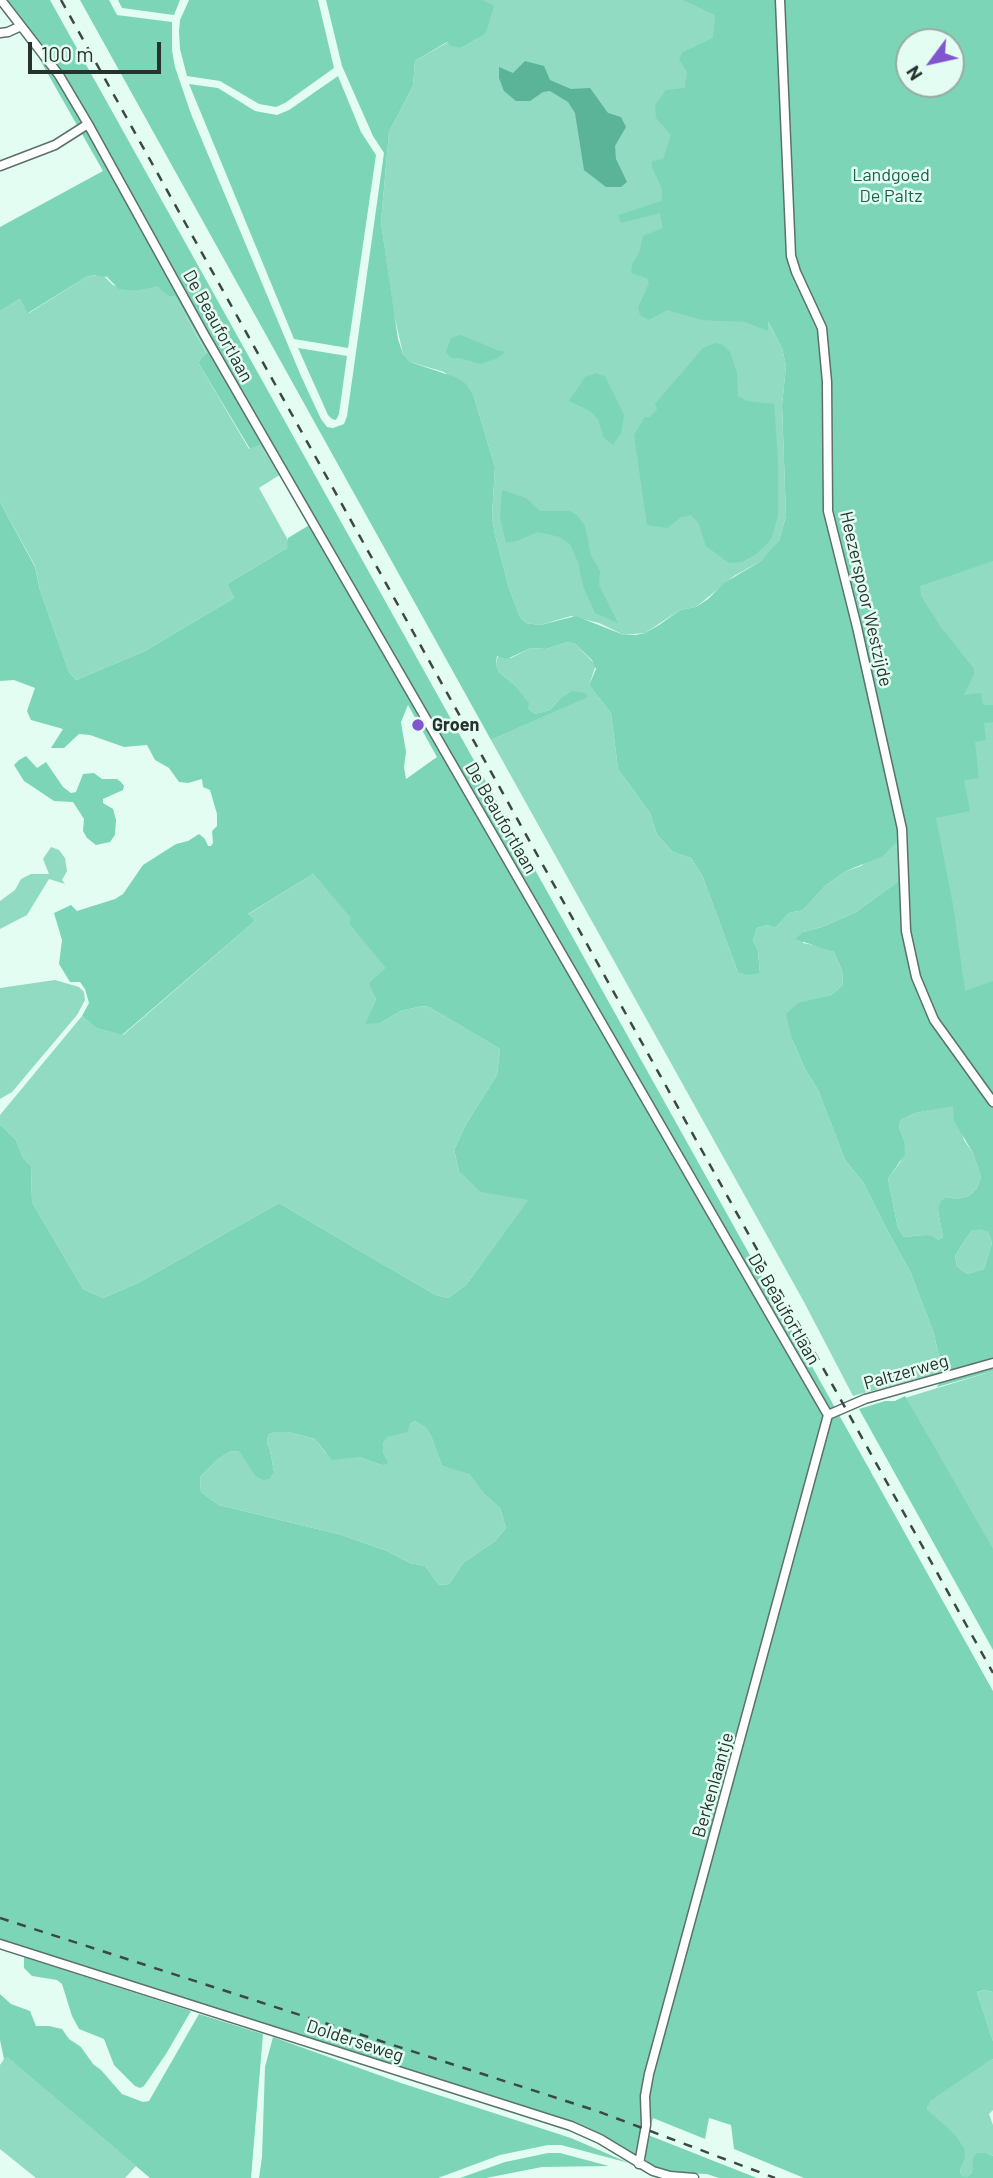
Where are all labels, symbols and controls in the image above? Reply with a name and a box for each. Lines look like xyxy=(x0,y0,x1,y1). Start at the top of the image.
scale bar xyxy=(32,28,164,72)
north arrow xyxy=(895,28,965,98)
text: 100 m xyxy=(41,41,94,66)
text: N xyxy=(901,62,927,85)
park label: Landgoed De Paltz xyxy=(852,164,930,206)
street label: De Beaufortlaan xyxy=(178,266,258,386)
street label: Heezerspoor Westzijde xyxy=(835,509,897,689)
place label: Groen xyxy=(432,714,479,736)
marker: Groen xyxy=(410,717,426,733)
street label: De Beaufortlaan xyxy=(460,759,542,877)
street label: De Beaufortlaan xyxy=(743,1250,825,1368)
street label: Paltzerweg xyxy=(861,1350,951,1394)
street label: Berkenlaantje xyxy=(688,1730,738,1840)
street label: Dolderseweg xyxy=(304,2015,406,2067)

